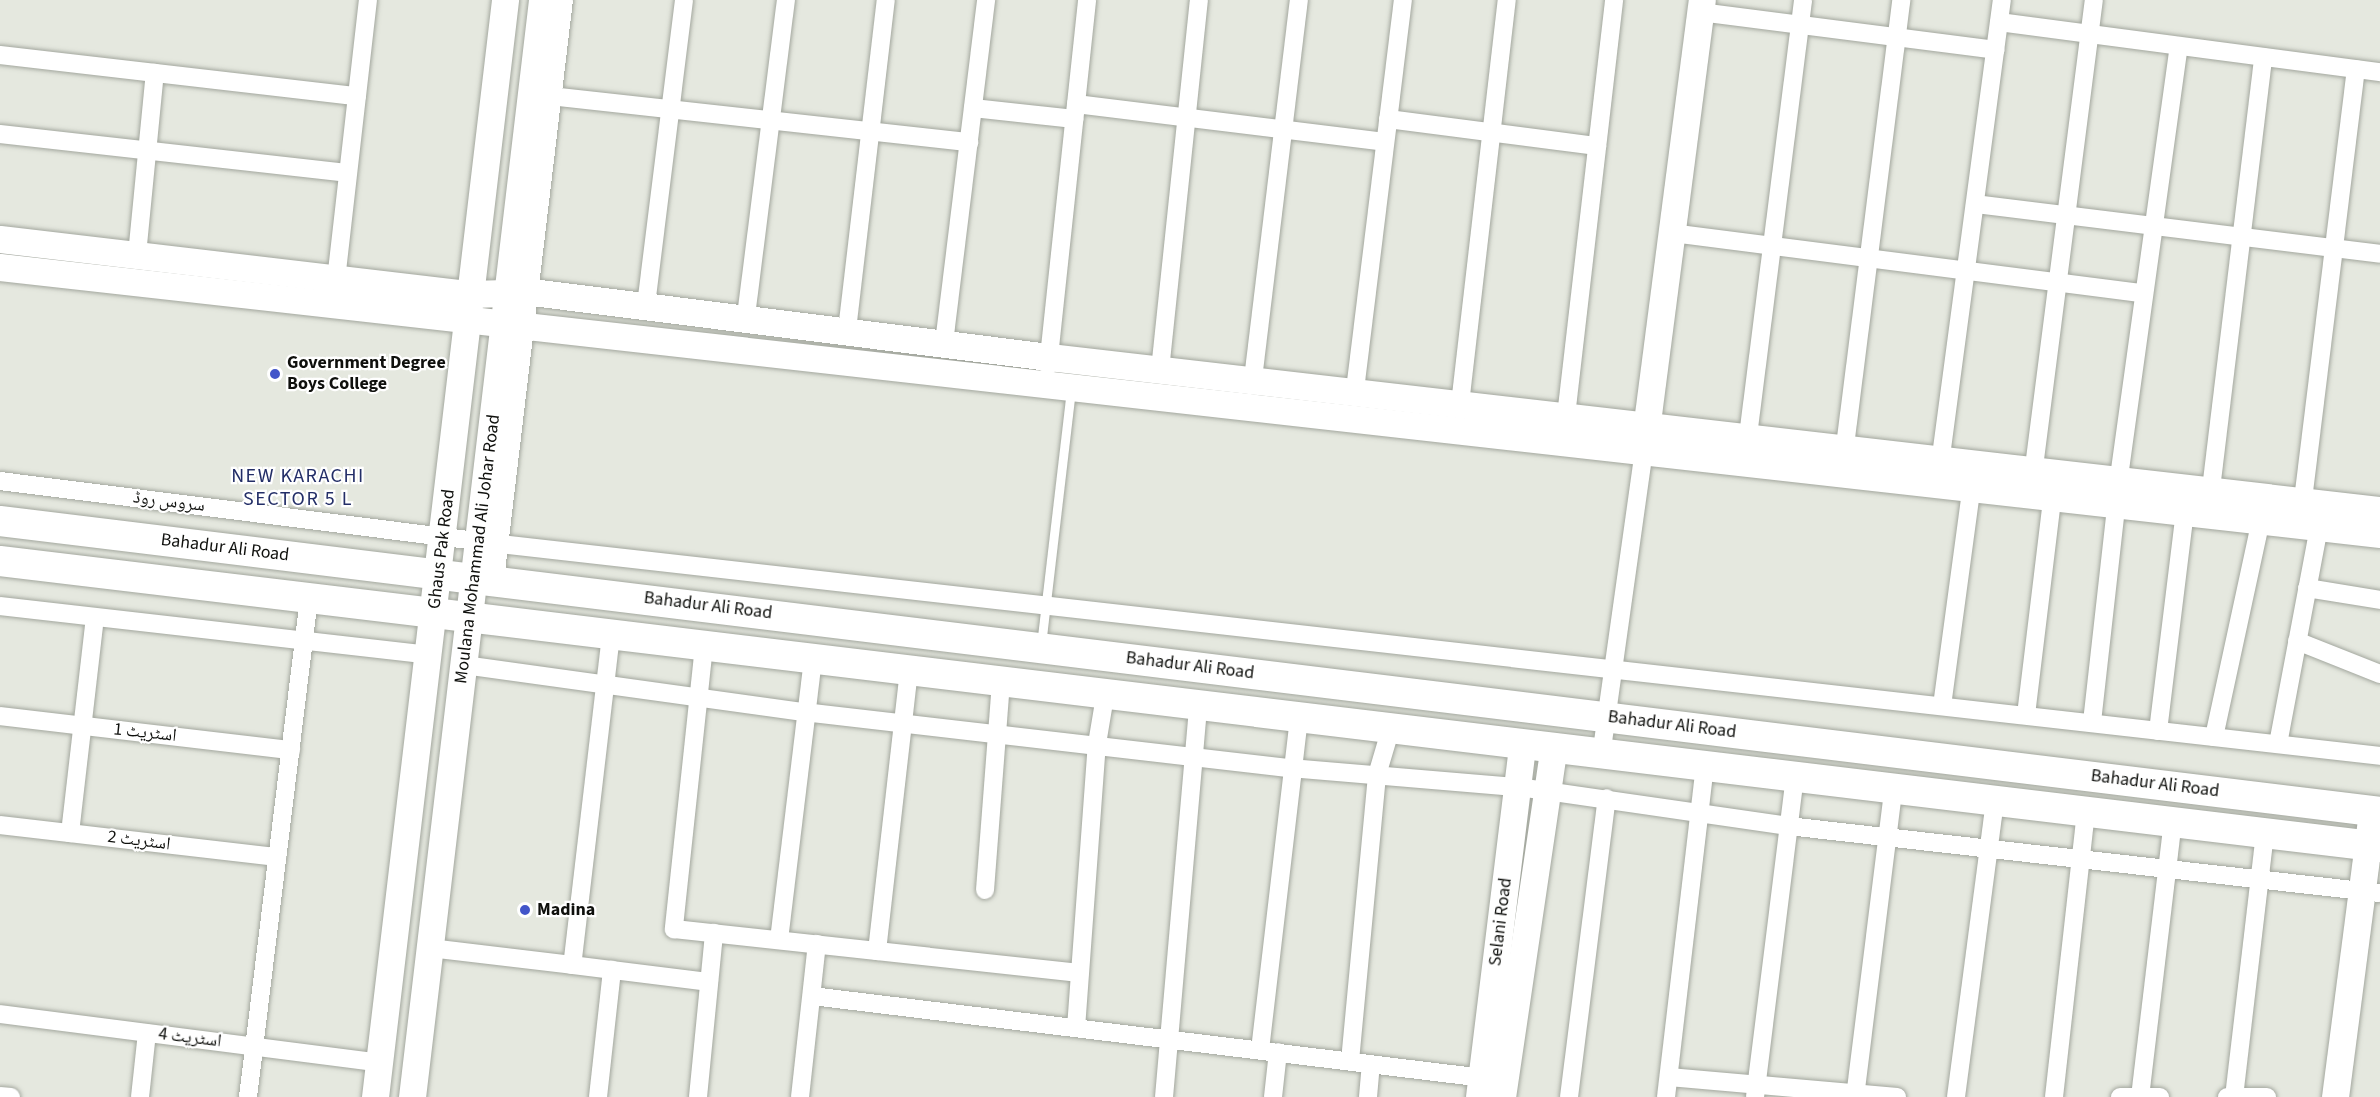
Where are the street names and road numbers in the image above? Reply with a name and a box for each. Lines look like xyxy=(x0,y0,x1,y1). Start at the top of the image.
street label: Moulana Mohammad Ali Johar Road xyxy=(451,413,505,685)
street label: سروس روڈ xyxy=(132,487,206,517)
street label: Ghaus Pak Road xyxy=(424,488,460,610)
street label: Bahadur Ali Road xyxy=(160,529,290,567)
street label: Bahadur Ali Road xyxy=(643,587,773,625)
street label: Bahadur Ali Road xyxy=(1125,647,1255,685)
street label: Bahadur Ali Road xyxy=(1607,706,1737,744)
street label: اسٹریٹ 1 xyxy=(112,719,178,747)
street label: Bahadur Ali Road xyxy=(2090,765,2220,803)
street label: اسٹریٹ 2 xyxy=(106,826,172,856)
street label: Selani Road xyxy=(1485,877,1517,967)
street label: اسٹریٹ 4 xyxy=(157,1023,223,1053)

